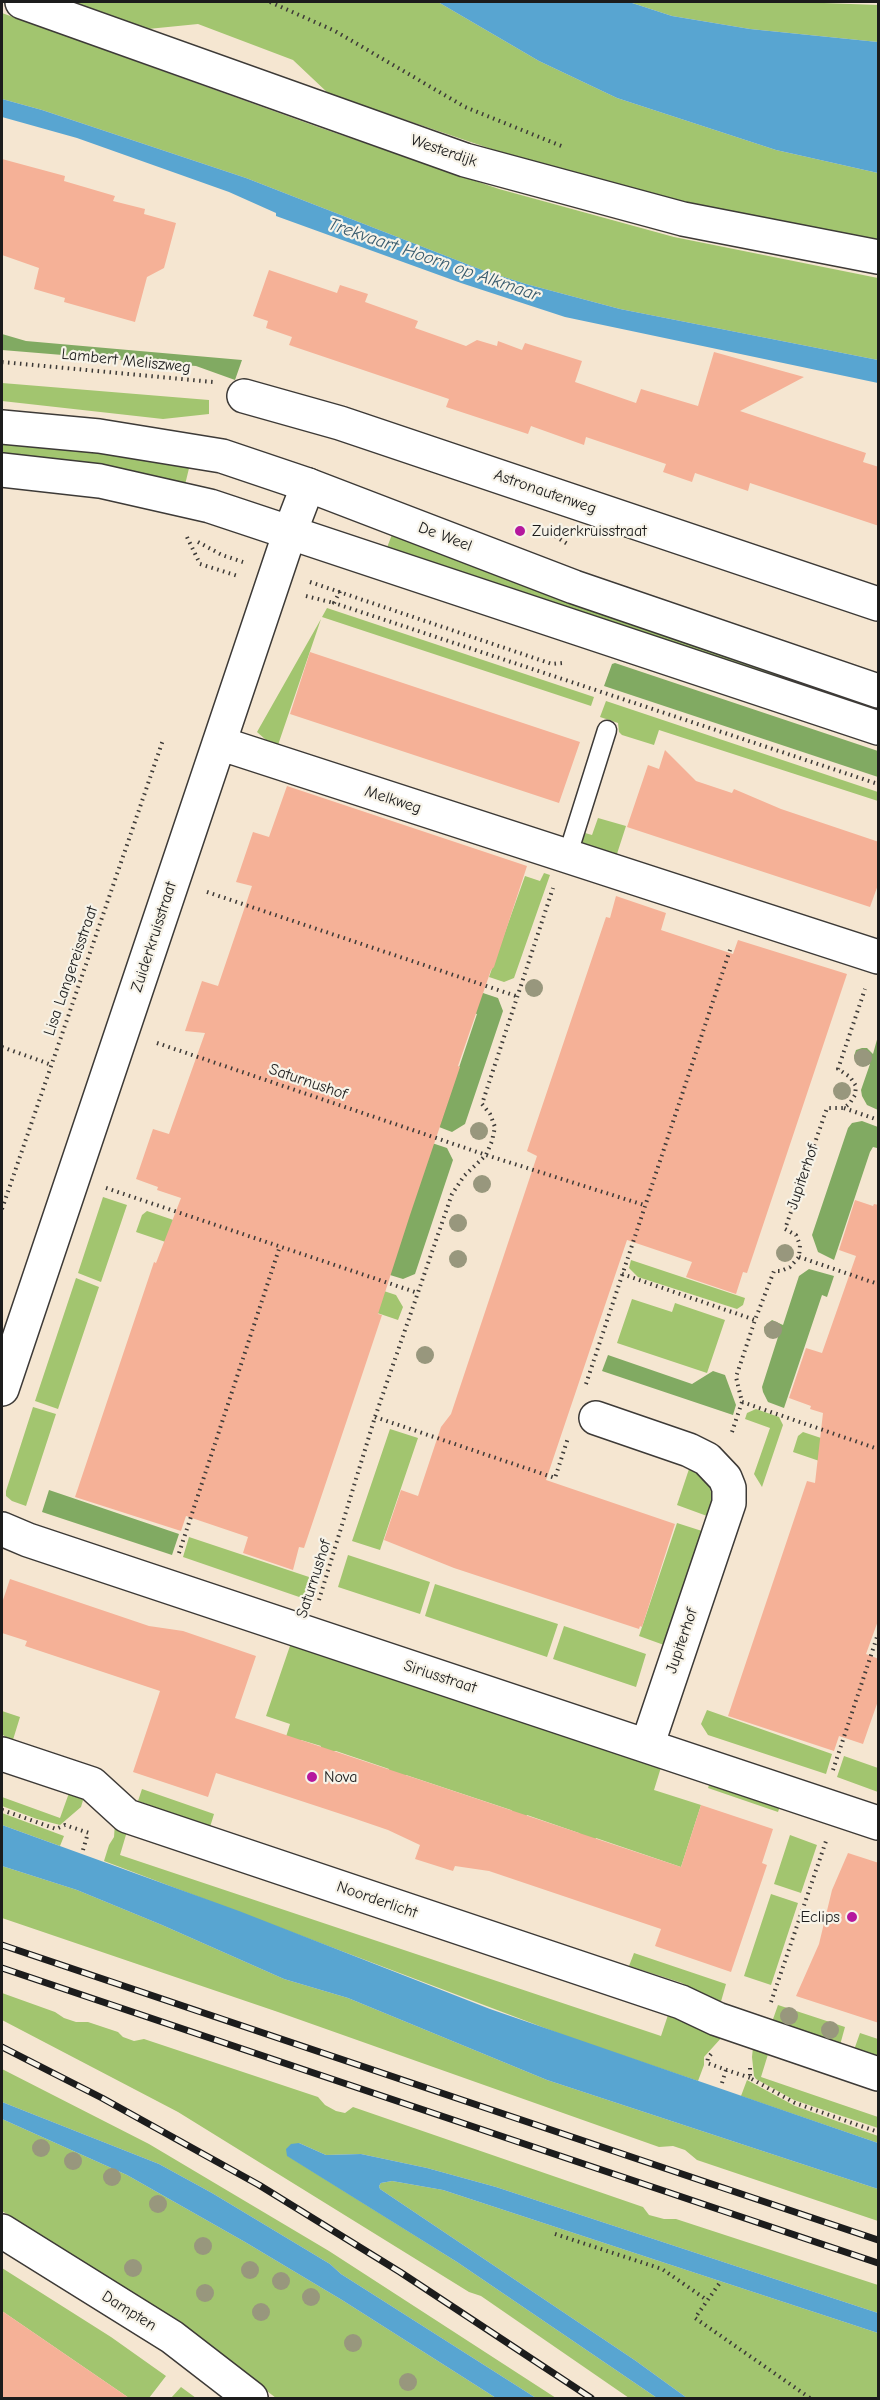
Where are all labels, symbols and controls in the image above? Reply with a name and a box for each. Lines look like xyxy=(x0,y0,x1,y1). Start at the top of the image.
street label: Westerdijk xyxy=(408,131,480,171)
water label: Trekvaart Hoorn op Alkmaar xyxy=(325,214,543,306)
street label: Lambert Meliszweg xyxy=(60,345,192,377)
street label: Astronautenweg xyxy=(491,465,599,519)
street label: De Weel xyxy=(416,518,474,556)
place label: Zuiderkruisstraat xyxy=(532,521,647,541)
marker: Zuiderkruisstraat xyxy=(513,524,527,538)
street label: Melkweg xyxy=(362,782,424,818)
street label: Zuiderkruisstraat xyxy=(127,879,181,995)
street label: Lisa Langereisstraat xyxy=(40,904,102,1038)
street label: Saturnushof xyxy=(266,1060,350,1104)
street label: Jupiterhof xyxy=(783,1142,823,1212)
street label: Saturnushof xyxy=(292,1537,336,1621)
street label: Jupiterhof xyxy=(662,1606,702,1676)
street label: Siriusstraat xyxy=(401,1656,479,1698)
place label: Nova xyxy=(324,1767,357,1787)
marker: Nova xyxy=(305,1770,319,1784)
street label: Noorderlicht xyxy=(334,1877,420,1923)
place label: Eclips xyxy=(800,1907,840,1927)
marker: Eclips xyxy=(845,1910,859,1924)
street label: Dampten xyxy=(98,2287,160,2335)

